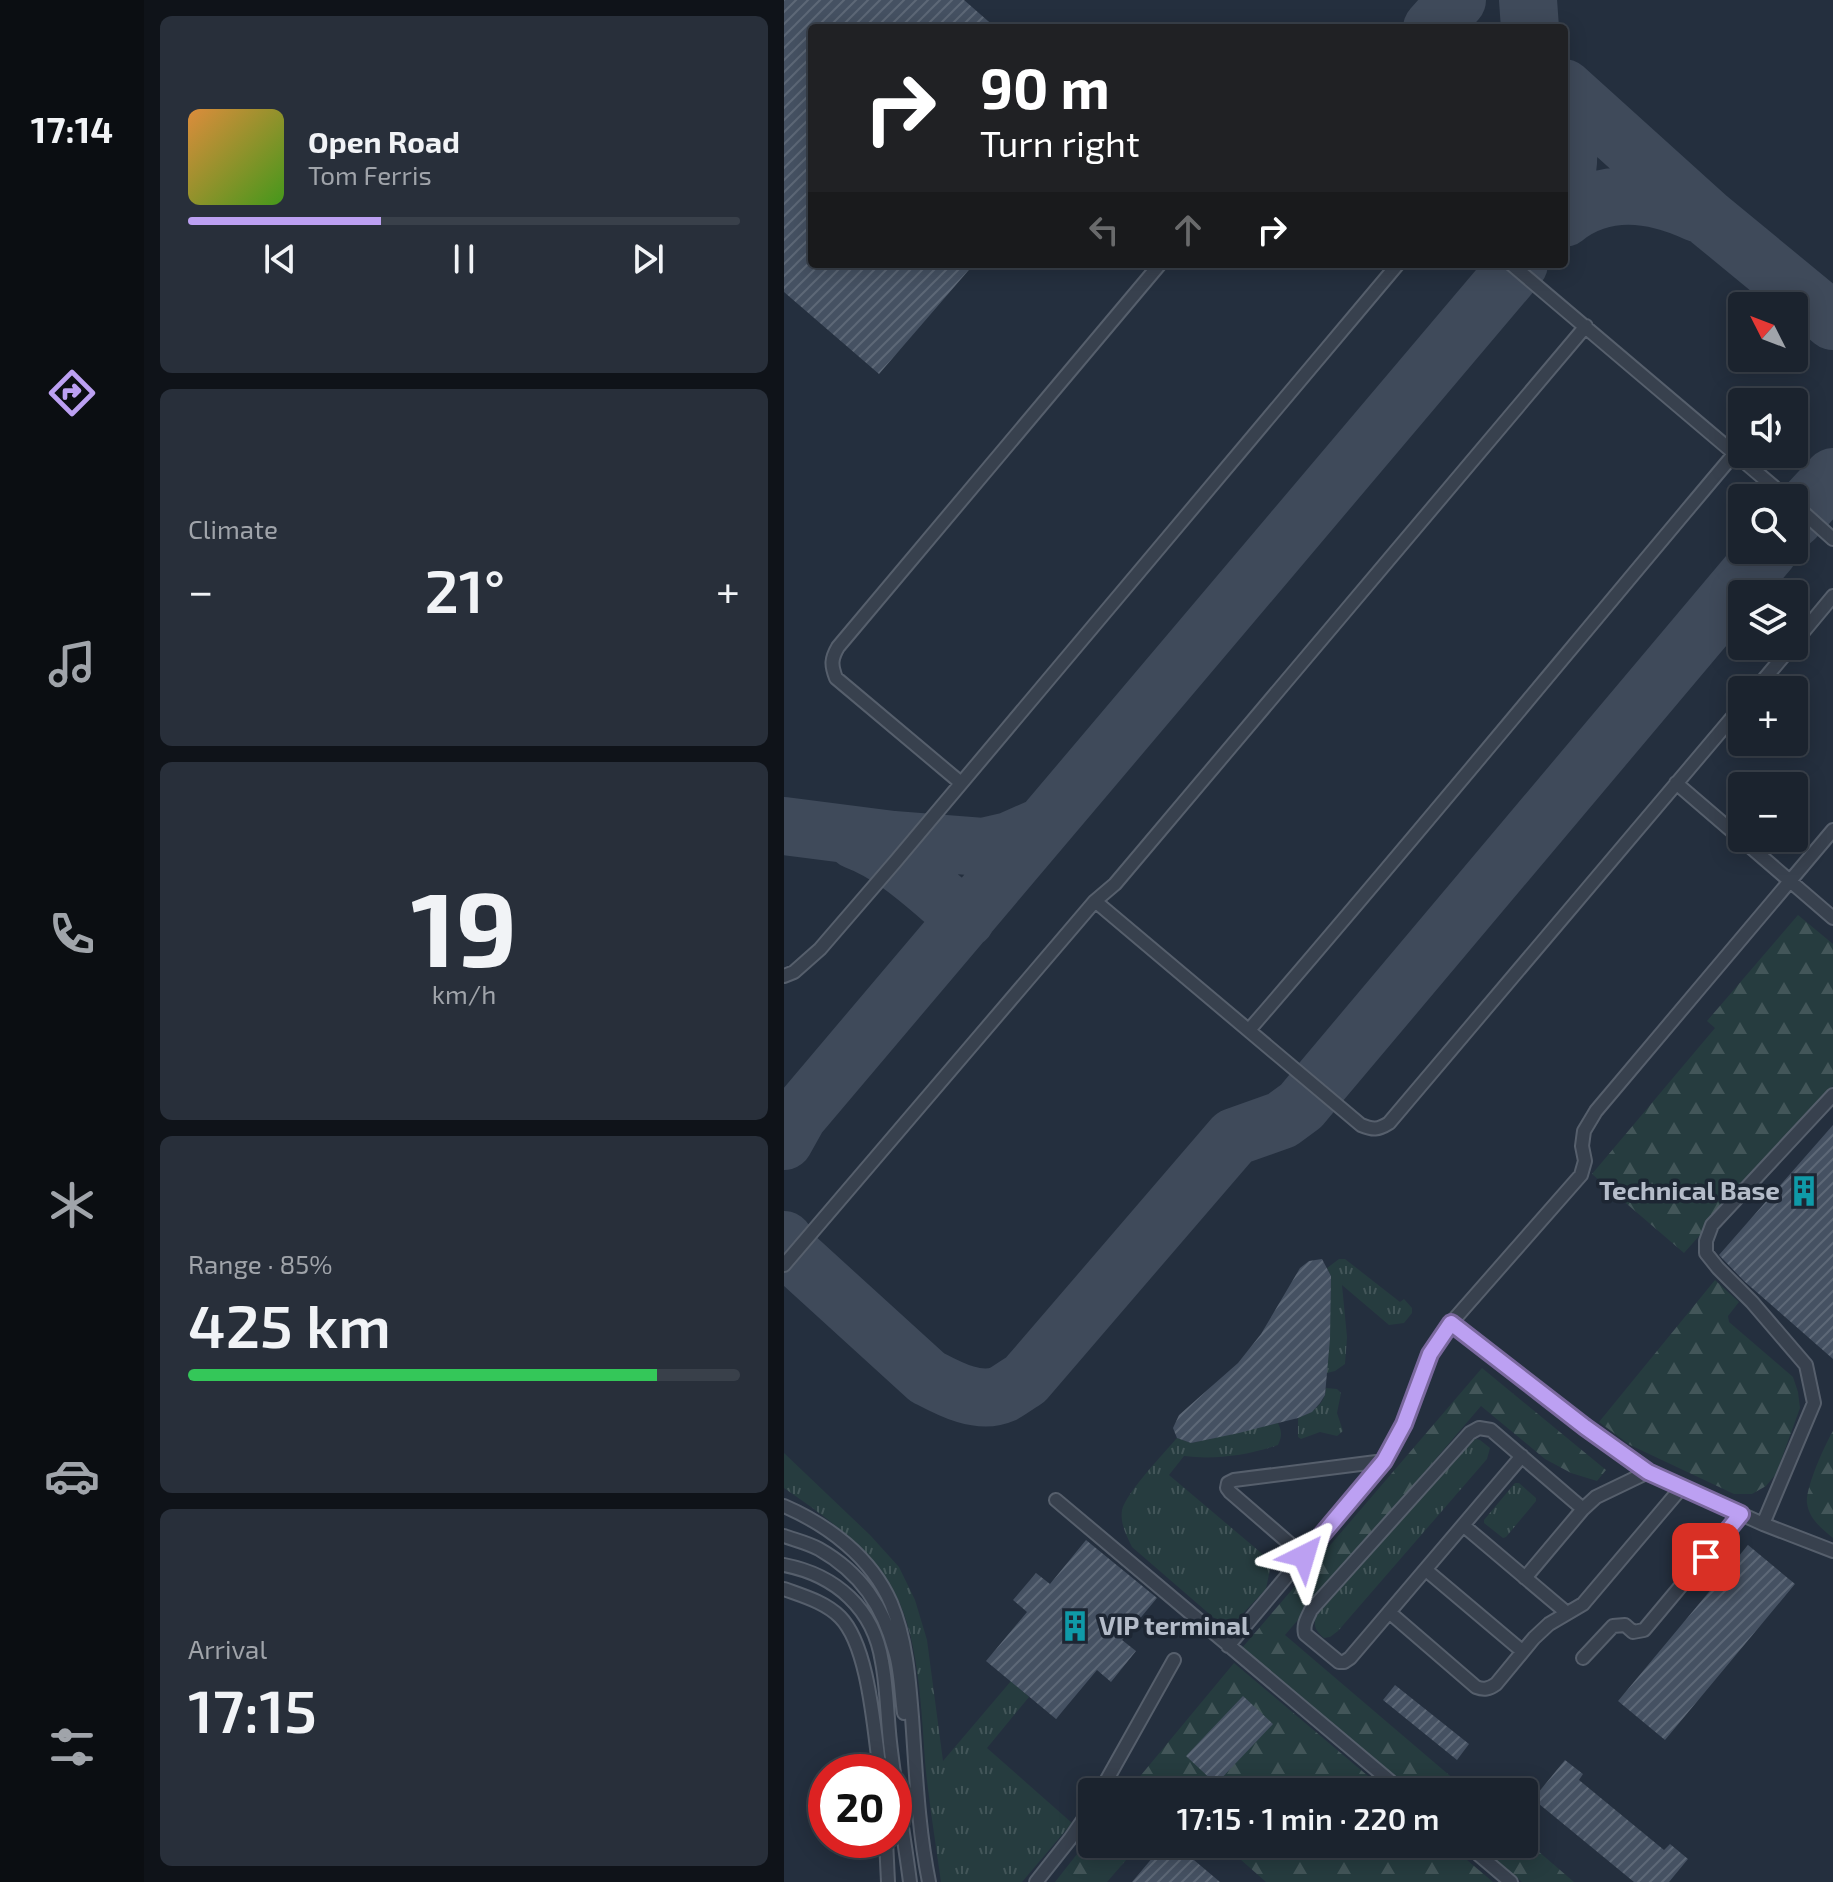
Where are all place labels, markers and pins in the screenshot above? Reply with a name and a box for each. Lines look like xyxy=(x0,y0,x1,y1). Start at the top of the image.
place label: Technical Base xyxy=(1599,1174,1780,1205)
building icon: Technical Base xyxy=(1787,1174,1821,1208)
pin xyxy=(1672,1523,1740,1591)
building icon: VIP terminal xyxy=(1058,1609,1092,1643)
place label: VIP terminal xyxy=(1099,1609,1250,1640)

